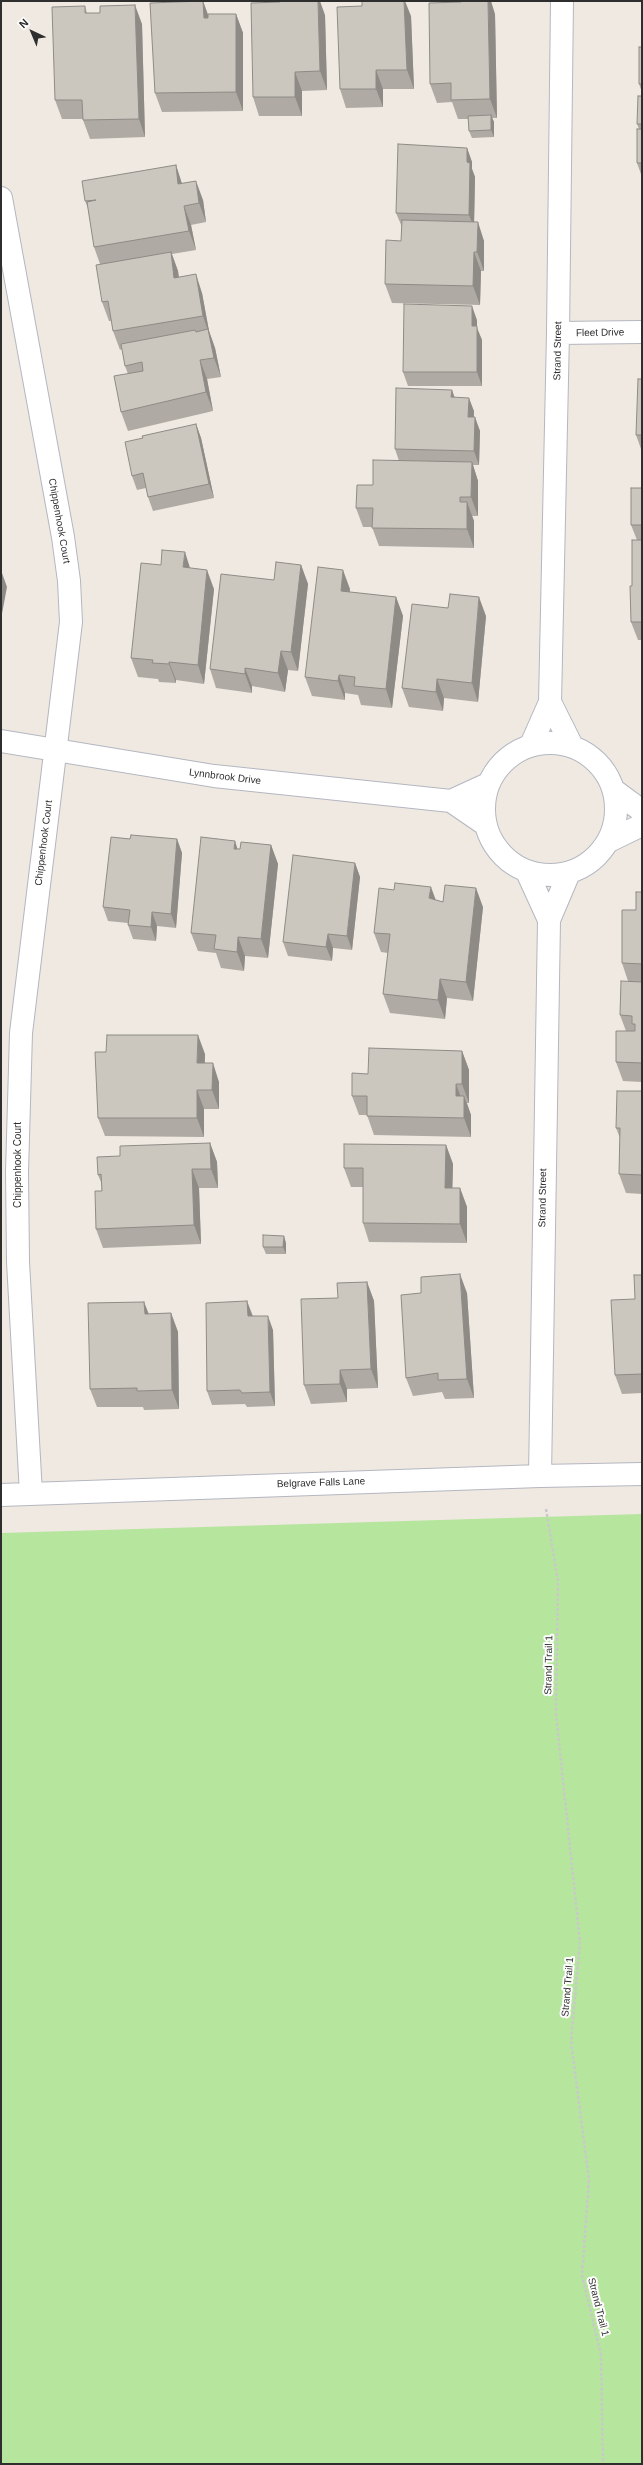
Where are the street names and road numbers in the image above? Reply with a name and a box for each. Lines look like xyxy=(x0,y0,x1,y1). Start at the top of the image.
street label: Strand Street xyxy=(551,321,565,381)
street label: Fleet Drive xyxy=(576,327,624,339)
street label: Chippenhook Court xyxy=(46,478,72,564)
street label: Lynnbrook Drive xyxy=(188,767,262,787)
street label: Chippenhook Court xyxy=(33,800,55,886)
street label: Chippenhook Court xyxy=(12,1122,24,1208)
street label: Strand Street xyxy=(536,1168,550,1228)
street label: Belgrave Falls Lane xyxy=(277,1475,365,1491)
street label: Strand Trail 1 xyxy=(542,1635,556,1695)
street label: Strand Trail 1 xyxy=(559,1957,577,2017)
street label: Strand Trail 1 xyxy=(585,2277,611,2337)

